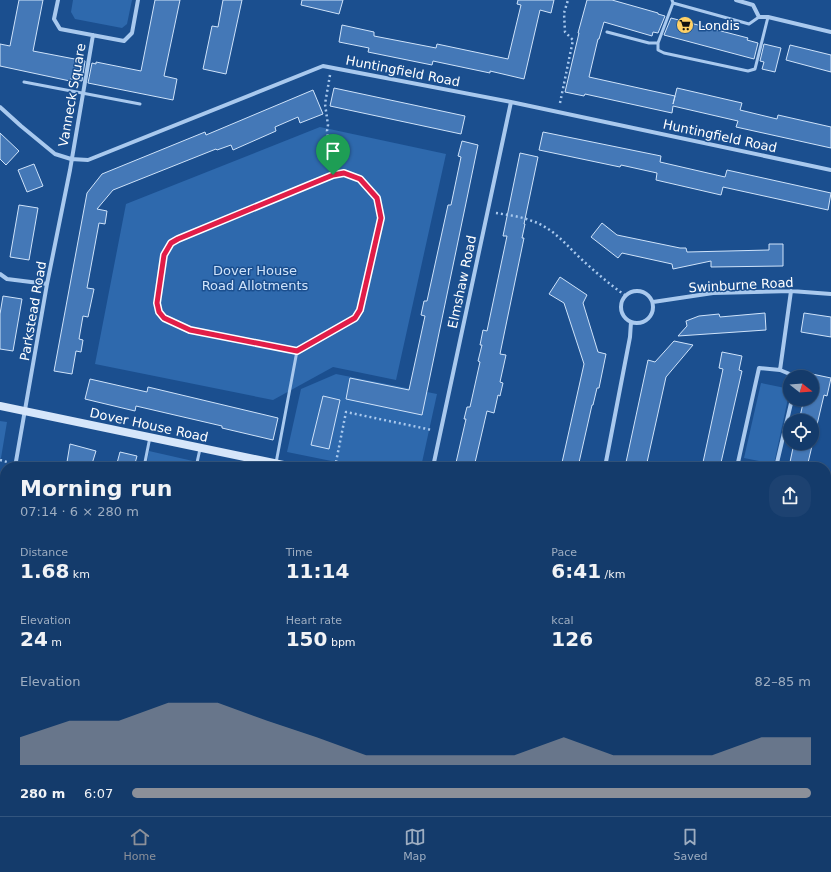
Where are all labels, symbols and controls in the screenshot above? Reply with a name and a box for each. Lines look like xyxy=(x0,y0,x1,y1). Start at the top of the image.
supermarket icon: Londis xyxy=(675,15,695,35)
place label: Londis xyxy=(698,18,740,33)
street label: Vanneck Square xyxy=(56,42,88,148)
street label: Huntingfield Road xyxy=(345,53,461,89)
street label: Huntingfield Road xyxy=(662,117,778,155)
pin xyxy=(316,134,350,175)
icon: arrive xyxy=(322,140,344,162)
street label: Elmshaw Road xyxy=(445,234,479,330)
street label: Parkstead Road xyxy=(17,260,49,362)
park label: Dover House Road Allotments xyxy=(202,263,309,293)
street label: Swinburne Road xyxy=(688,275,794,295)
north arrow xyxy=(783,370,819,406)
map controls xyxy=(783,370,819,450)
street label: Dover House Road xyxy=(88,405,210,445)
button: locate xyxy=(783,414,819,450)
button: share xyxy=(769,475,811,517)
text: Morning run xyxy=(20,476,172,501)
text: 07:14 · 6 × 280 m xyxy=(20,504,139,519)
text: Distance xyxy=(20,546,68,559)
text: Time xyxy=(286,546,313,559)
text: Pace xyxy=(551,546,577,559)
text: 1.68 xyxy=(20,559,69,583)
text: 11:14 xyxy=(286,559,349,583)
text: 6:41 xyxy=(551,559,601,583)
text: km xyxy=(69,568,90,581)
text: /km xyxy=(601,568,625,581)
text: Elevation xyxy=(20,614,71,627)
text: Heart rate xyxy=(286,614,342,627)
text: kcal xyxy=(551,614,574,627)
text: 24 xyxy=(20,627,48,651)
text: 150 xyxy=(286,627,327,651)
text: 126 xyxy=(551,627,593,651)
text: m xyxy=(48,636,62,649)
text: bpm xyxy=(327,636,356,649)
text: Elevation xyxy=(20,674,80,689)
text: 82–85 m xyxy=(755,674,811,689)
text: 280 m xyxy=(20,786,65,801)
text: 6:07 xyxy=(84,786,113,801)
tab: Home xyxy=(124,826,156,863)
tab: Map xyxy=(403,826,426,863)
tab: Saved xyxy=(673,826,707,863)

